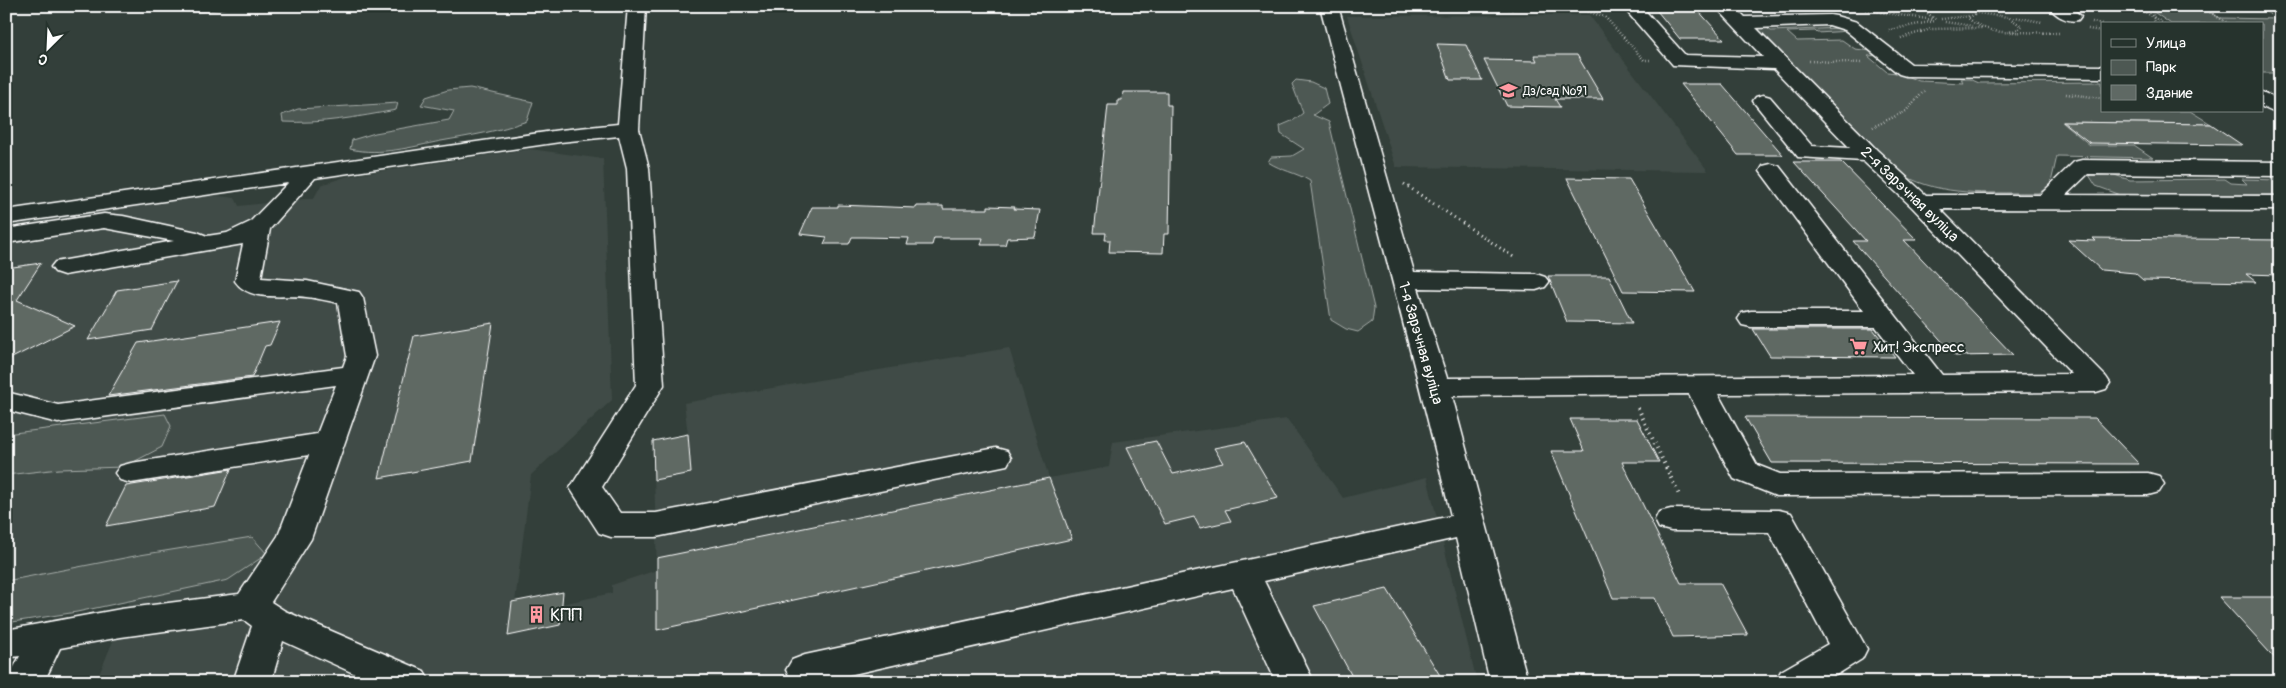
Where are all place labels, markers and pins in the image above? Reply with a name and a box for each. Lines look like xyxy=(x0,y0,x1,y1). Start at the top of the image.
school or university icon: Дз/сад №91 xyxy=(1499,81,1519,101)
place label: Дз/сад №91 xyxy=(1522,84,1587,99)
supermarket icon: Хит! Экспресс xyxy=(1849,337,1869,357)
place label: Хит! Экспресс xyxy=(1873,338,1965,357)
place label: КПП xyxy=(550,604,582,627)
building icon: КПП xyxy=(526,605,546,625)

